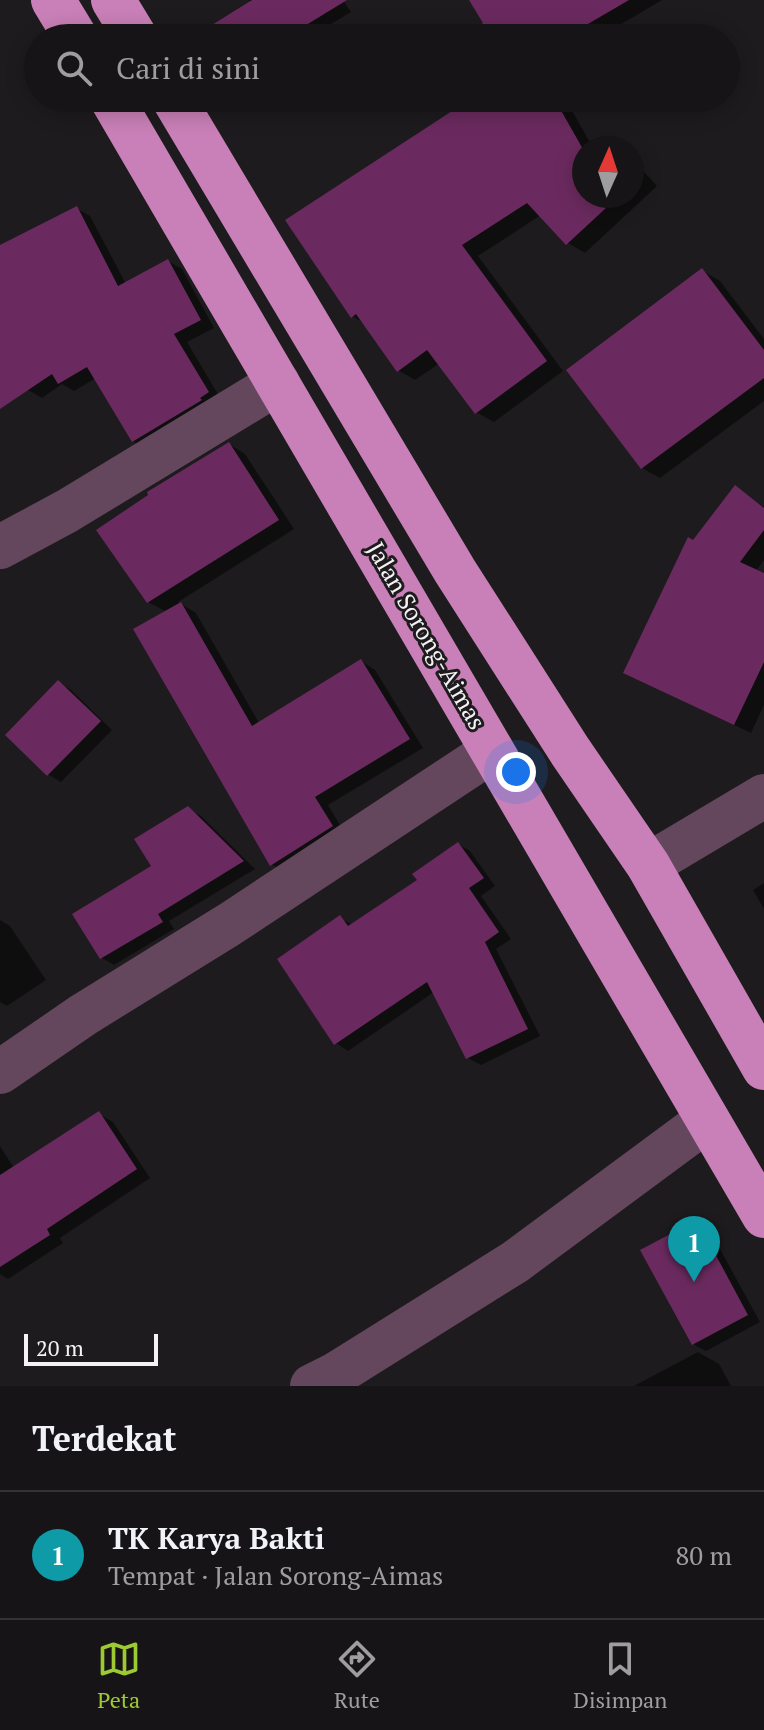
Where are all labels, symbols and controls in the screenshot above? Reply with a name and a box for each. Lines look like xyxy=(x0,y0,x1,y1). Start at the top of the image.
search box xyxy=(24,24,740,112)
icon: search xyxy=(52,46,96,90)
text: Cari di sini xyxy=(116,48,260,88)
north arrow xyxy=(572,136,644,208)
street label: Jalan Sorong-Aimas xyxy=(360,536,494,735)
your location xyxy=(496,752,536,792)
pin: 1 xyxy=(668,1216,720,1282)
scale bar xyxy=(24,1330,158,1366)
text: 20 m xyxy=(36,1333,84,1362)
text: Terdekat xyxy=(32,1416,177,1461)
text: TK Karya Bakti xyxy=(108,1518,325,1558)
text: 1 xyxy=(51,1538,65,1572)
text: 80 m xyxy=(676,1538,732,1572)
text: Tempat · Jalan Sorong-Aimas xyxy=(108,1558,443,1592)
tab: Peta xyxy=(97,1637,141,1714)
tab: Rute xyxy=(334,1637,380,1714)
tab: Disimpan xyxy=(573,1637,667,1714)

